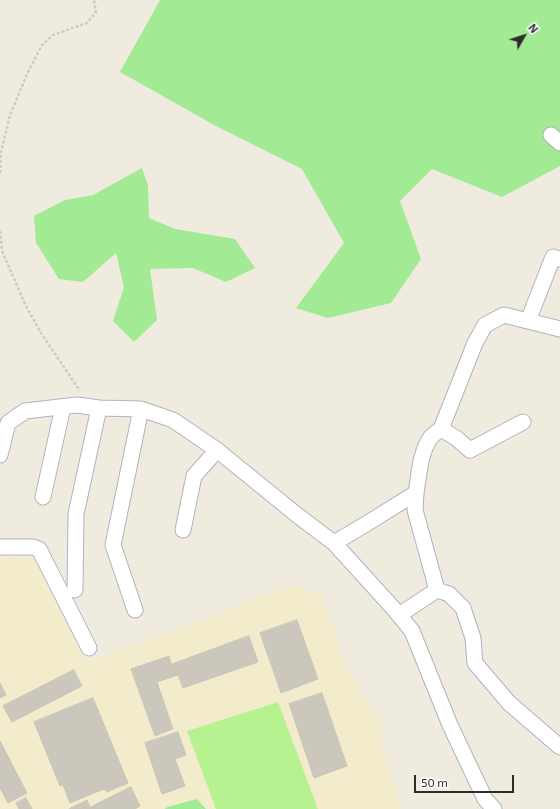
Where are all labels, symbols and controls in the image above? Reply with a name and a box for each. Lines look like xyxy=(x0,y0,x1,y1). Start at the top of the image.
north arrow xyxy=(504,16,544,56)
text: N xyxy=(526,21,541,35)
scale bar xyxy=(416,767,516,793)
text: 50 m xyxy=(421,775,448,789)

